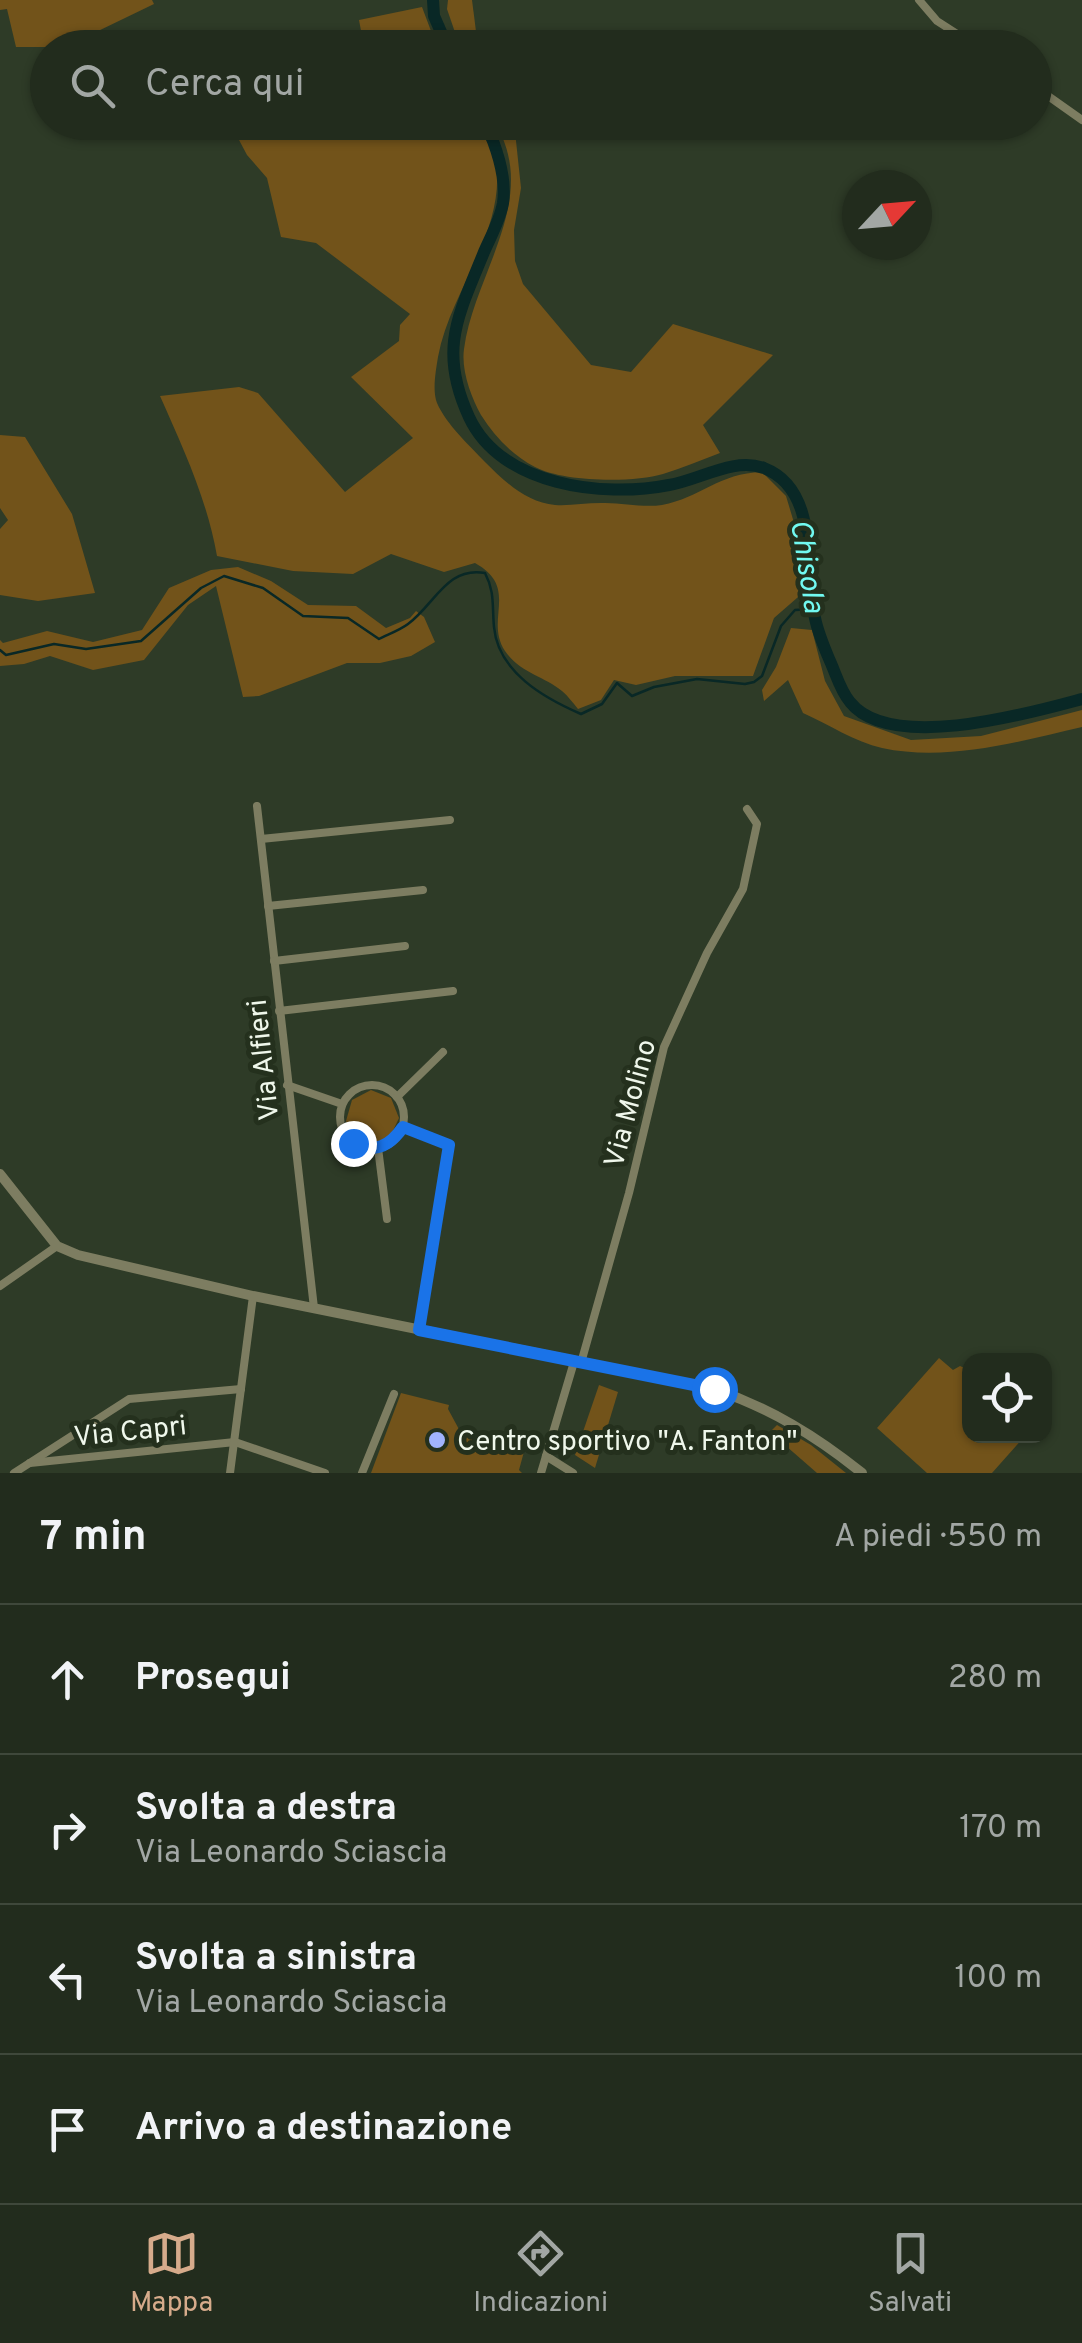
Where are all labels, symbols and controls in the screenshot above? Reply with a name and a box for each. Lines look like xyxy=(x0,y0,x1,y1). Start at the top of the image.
search box xyxy=(30,30,1052,140)
icon: search xyxy=(65,58,120,113)
text: Cerca qui xyxy=(145,61,304,110)
north arrow xyxy=(842,170,932,260)
water label: Chisola xyxy=(780,517,831,616)
street label: Via Alfieri xyxy=(241,997,289,1122)
street label: Via Molino xyxy=(598,1036,666,1172)
route end xyxy=(331,1121,377,1167)
map controls xyxy=(962,1353,1052,1443)
button: locate xyxy=(962,1353,1052,1443)
route start xyxy=(692,1367,738,1413)
street label: Via Capri xyxy=(72,1409,189,1457)
place label: Centro sportivo "A. Fanton" xyxy=(457,1425,797,1461)
marker: Centro sportivo "A. Fanton" xyxy=(426,1429,448,1451)
text: 7 min xyxy=(40,1512,147,1565)
text: A piedi · 550 m xyxy=(834,1518,1042,1558)
icon: ahead xyxy=(40,1652,95,1707)
text: Prosegui xyxy=(135,1655,291,1704)
text: 280 m xyxy=(948,1659,1042,1699)
text: Svolta a destra xyxy=(135,1785,397,1834)
icon: right xyxy=(40,1802,95,1857)
text: 170 m xyxy=(959,1809,1042,1849)
text: Via Leonardo Sciascia xyxy=(135,1834,447,1874)
text: Svolta a sinistra xyxy=(135,1935,417,1984)
icon: left xyxy=(40,1952,95,2007)
text: 100 m xyxy=(955,1959,1042,1999)
text: Via Leonardo Sciascia xyxy=(135,1984,447,2024)
icon: arrive xyxy=(40,2102,95,2157)
text: Arrivo a destinazione xyxy=(135,2105,512,2154)
tab: Mappa xyxy=(130,2226,213,2322)
tab: Indicazioni xyxy=(473,2226,608,2322)
tab: Salvati xyxy=(868,2226,952,2322)

